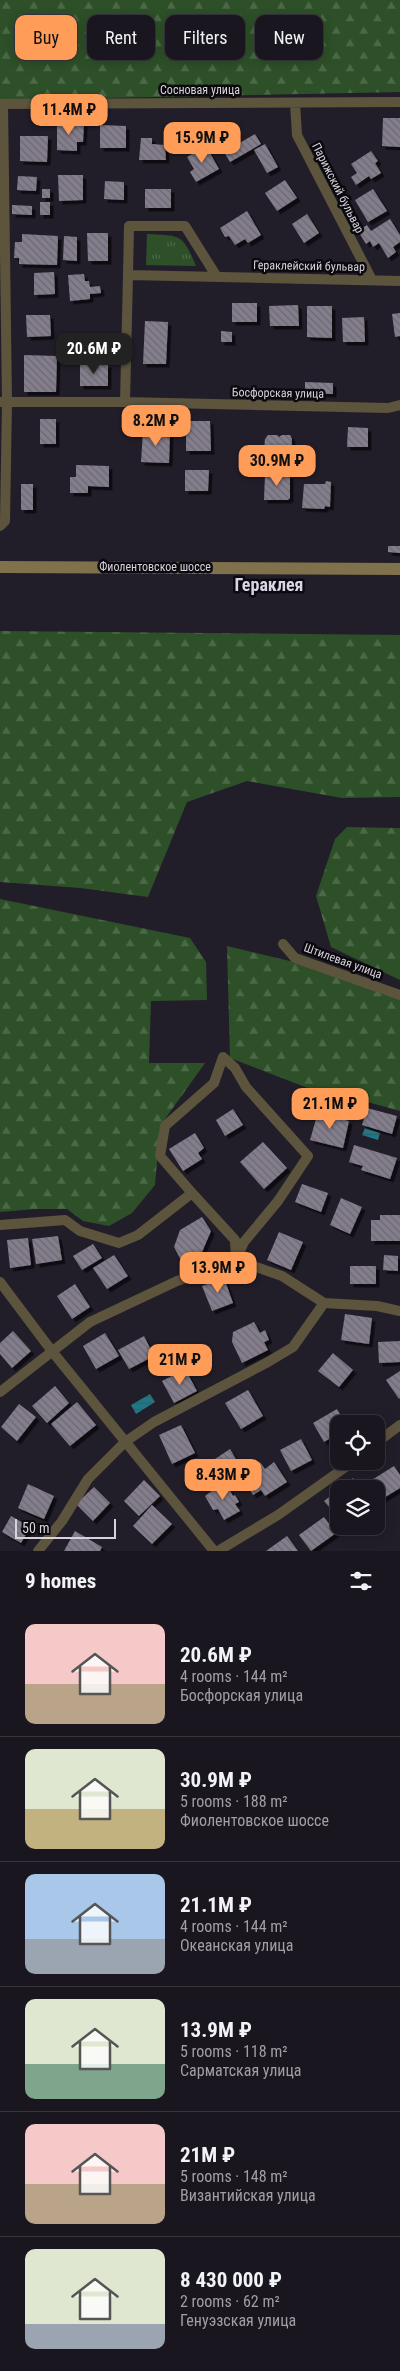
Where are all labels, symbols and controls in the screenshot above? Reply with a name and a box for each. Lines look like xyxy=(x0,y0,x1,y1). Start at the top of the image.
chip: Buy xyxy=(15,15,77,60)
chip: Rent xyxy=(87,15,155,60)
chip: Filters xyxy=(165,15,245,60)
chip: New xyxy=(255,15,323,60)
street label: Сосновая улица xyxy=(160,83,240,97)
pin: 11.4M ₽ xyxy=(23,94,115,136)
text: 11.4M ₽ xyxy=(42,100,96,119)
pin: 15.9M ₽ xyxy=(156,121,248,164)
text: 15.9M ₽ xyxy=(175,128,229,147)
street label: Парижский бульвар xyxy=(309,140,367,236)
street label: Гераклейский бульвар xyxy=(253,258,365,274)
pin: 20.6M ₽ xyxy=(48,332,140,375)
text: 20.6M ₽ xyxy=(67,339,121,358)
street label: Босфорская улица xyxy=(232,385,325,401)
pin: 8.2M ₽ xyxy=(115,404,197,447)
text: 8.2M ₽ xyxy=(133,411,179,430)
pin: 30.9M ₽ xyxy=(231,444,323,487)
text: 30.9M ₽ xyxy=(250,451,304,470)
street label: Фиолентовское шоссе xyxy=(99,560,211,574)
district label: Гераклея xyxy=(235,574,303,595)
street label: Штилевая улица xyxy=(302,940,384,982)
pin: 21.1M ₽ xyxy=(284,1088,376,1130)
text: 21.1M ₽ xyxy=(303,1094,357,1113)
pin: 13.9M ₽ xyxy=(172,1252,264,1294)
text: 13.9M ₽ xyxy=(191,1258,245,1277)
pin: 21M ₽ xyxy=(145,1344,215,1386)
text: 21M ₽ xyxy=(159,1350,201,1369)
map controls xyxy=(330,1415,385,1535)
button: locate xyxy=(330,1415,385,1470)
pin: 8.43M ₽ xyxy=(177,1458,269,1501)
text: 8.43M ₽ xyxy=(196,1465,250,1484)
button: layers xyxy=(330,1480,385,1535)
scale bar xyxy=(15,1516,116,1539)
text: 50 m xyxy=(22,1520,50,1536)
icon: filters xyxy=(347,1567,375,1595)
text: 9 homes xyxy=(25,1569,96,1593)
text: 20.6M ₽ xyxy=(180,1643,252,1667)
icon: home xyxy=(65,1644,125,1704)
text: 4 rooms · 144 m² xyxy=(180,1667,288,1686)
text: Босфорская улица xyxy=(180,1686,303,1705)
text: 30.9M ₽ xyxy=(180,1768,252,1792)
icon: home xyxy=(65,1769,125,1829)
text: 5 rooms · 188 m² xyxy=(180,1792,288,1811)
text: Фиолентовское шоссе xyxy=(180,1811,329,1830)
text: 21.1M ₽ xyxy=(180,1893,252,1917)
icon: home xyxy=(65,1894,125,1954)
text: 4 rooms · 144 m² xyxy=(180,1917,288,1936)
text: Океанская улица xyxy=(180,1936,293,1955)
text: 13.9M ₽ xyxy=(180,2018,252,2042)
icon: home xyxy=(65,2019,125,2079)
text: 5 rooms · 118 m² xyxy=(180,2042,288,2061)
text: Сарматская улица xyxy=(180,2061,302,2080)
text: 21M ₽ xyxy=(180,2143,235,2167)
icon: home xyxy=(65,2144,125,2204)
text: 5 rooms · 148 m² xyxy=(180,2167,288,2186)
text: Византийская улица xyxy=(180,2186,316,2205)
text: 8 430 000 ₽ xyxy=(180,2268,282,2292)
icon: home xyxy=(65,2269,125,2329)
text: 2 rooms · 62 m² xyxy=(180,2292,280,2311)
text: Генуэзская улица xyxy=(180,2311,296,2330)

